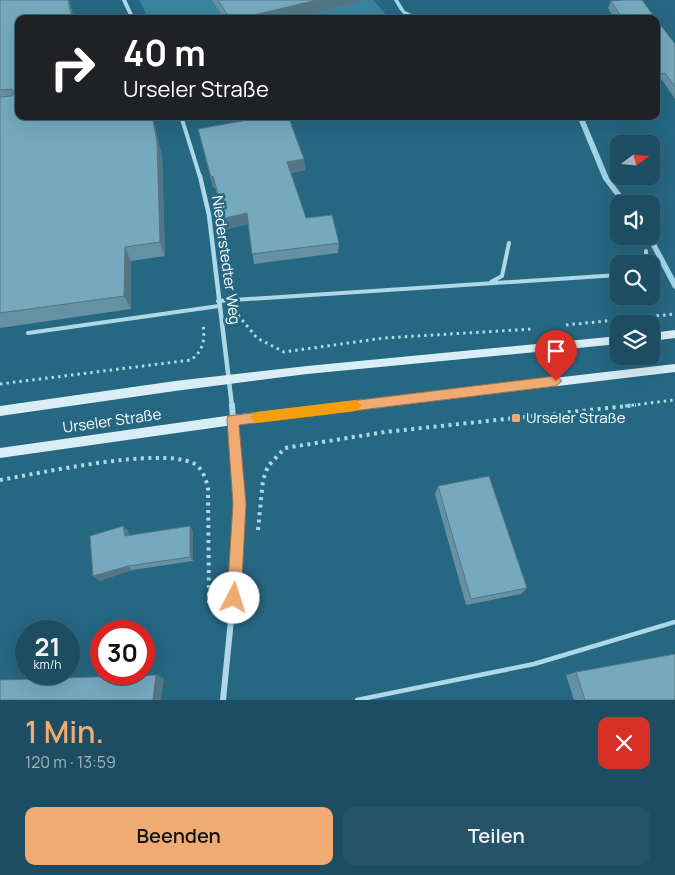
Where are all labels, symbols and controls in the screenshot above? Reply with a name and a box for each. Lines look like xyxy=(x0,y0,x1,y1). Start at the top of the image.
text: 40 m xyxy=(123,29,206,77)
icon: right xyxy=(40,35,105,100)
text: Urseler Straße xyxy=(123,74,269,104)
north arrow xyxy=(610,135,660,185)
map controls xyxy=(610,135,660,365)
street label: Niederstedter Weg xyxy=(207,194,246,326)
button: sound xyxy=(610,195,660,245)
button: search xyxy=(610,255,660,305)
button: layers xyxy=(610,315,660,365)
pin xyxy=(535,330,577,381)
icon: arrive xyxy=(542,337,570,365)
street label: Urseler Straße xyxy=(61,403,163,438)
place label: Urseler Straße xyxy=(526,407,626,428)
marker: Urseler Straße xyxy=(510,412,522,424)
position arrow xyxy=(207,571,259,623)
speed limit sign: 30 xyxy=(90,620,155,685)
text: 21 xyxy=(35,629,60,664)
text: km/h xyxy=(34,656,61,673)
text: 1 Min. xyxy=(25,711,104,752)
button: close xyxy=(598,717,650,769)
text: 120 m · 13:59 xyxy=(25,751,116,773)
button: Beenden xyxy=(25,807,333,865)
button: Teilen xyxy=(343,807,650,865)

